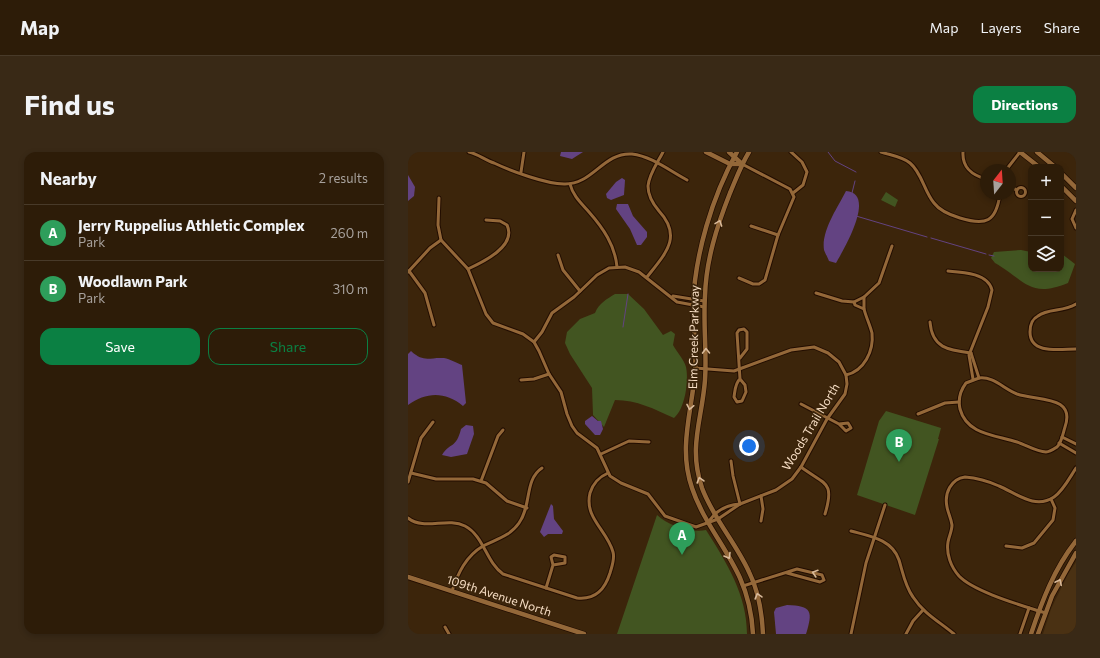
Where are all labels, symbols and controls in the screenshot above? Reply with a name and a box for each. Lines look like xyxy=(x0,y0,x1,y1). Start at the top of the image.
text: Map xyxy=(20,16,59,39)
text: Map xyxy=(930,19,958,36)
text: Layers xyxy=(980,19,1022,36)
text: Share xyxy=(1044,19,1080,36)
button: Directions xyxy=(973,86,1076,123)
text: Find us xyxy=(24,87,115,121)
north arrow xyxy=(980,164,1016,200)
map controls xyxy=(1028,164,1064,272)
button: + xyxy=(1028,164,1064,200)
text: Nearby xyxy=(40,168,97,189)
text: 2 results xyxy=(319,170,368,186)
button: − xyxy=(1028,200,1064,236)
text: Jerry Ruppelius Athletic Complex xyxy=(78,216,305,234)
one-way arrow xyxy=(715,219,723,226)
text: A xyxy=(48,225,58,241)
text: 260 m xyxy=(331,225,368,241)
text: Park xyxy=(78,234,105,250)
button: layers xyxy=(1028,236,1064,272)
text: Woodlawn Park xyxy=(78,272,188,290)
text: B xyxy=(49,281,57,297)
text: 310 m xyxy=(333,281,368,297)
street label: Elm Creek Parkway xyxy=(685,285,701,389)
text: Park xyxy=(78,290,105,306)
button: Save xyxy=(40,328,200,365)
button: Share xyxy=(208,328,368,365)
one-way arrow xyxy=(702,348,710,354)
street label: Woods Trail North xyxy=(779,380,842,473)
one-way arrow xyxy=(687,404,695,410)
pin: B xyxy=(886,429,912,462)
your location xyxy=(739,436,759,456)
one-way arrow xyxy=(696,476,705,483)
pin: A xyxy=(669,522,695,555)
one-way arrow xyxy=(723,552,730,559)
one-way arrow xyxy=(811,569,818,578)
street label: 109th Avenue North xyxy=(445,571,554,619)
one-way arrow xyxy=(1054,579,1062,586)
one-way arrow xyxy=(754,592,763,599)

